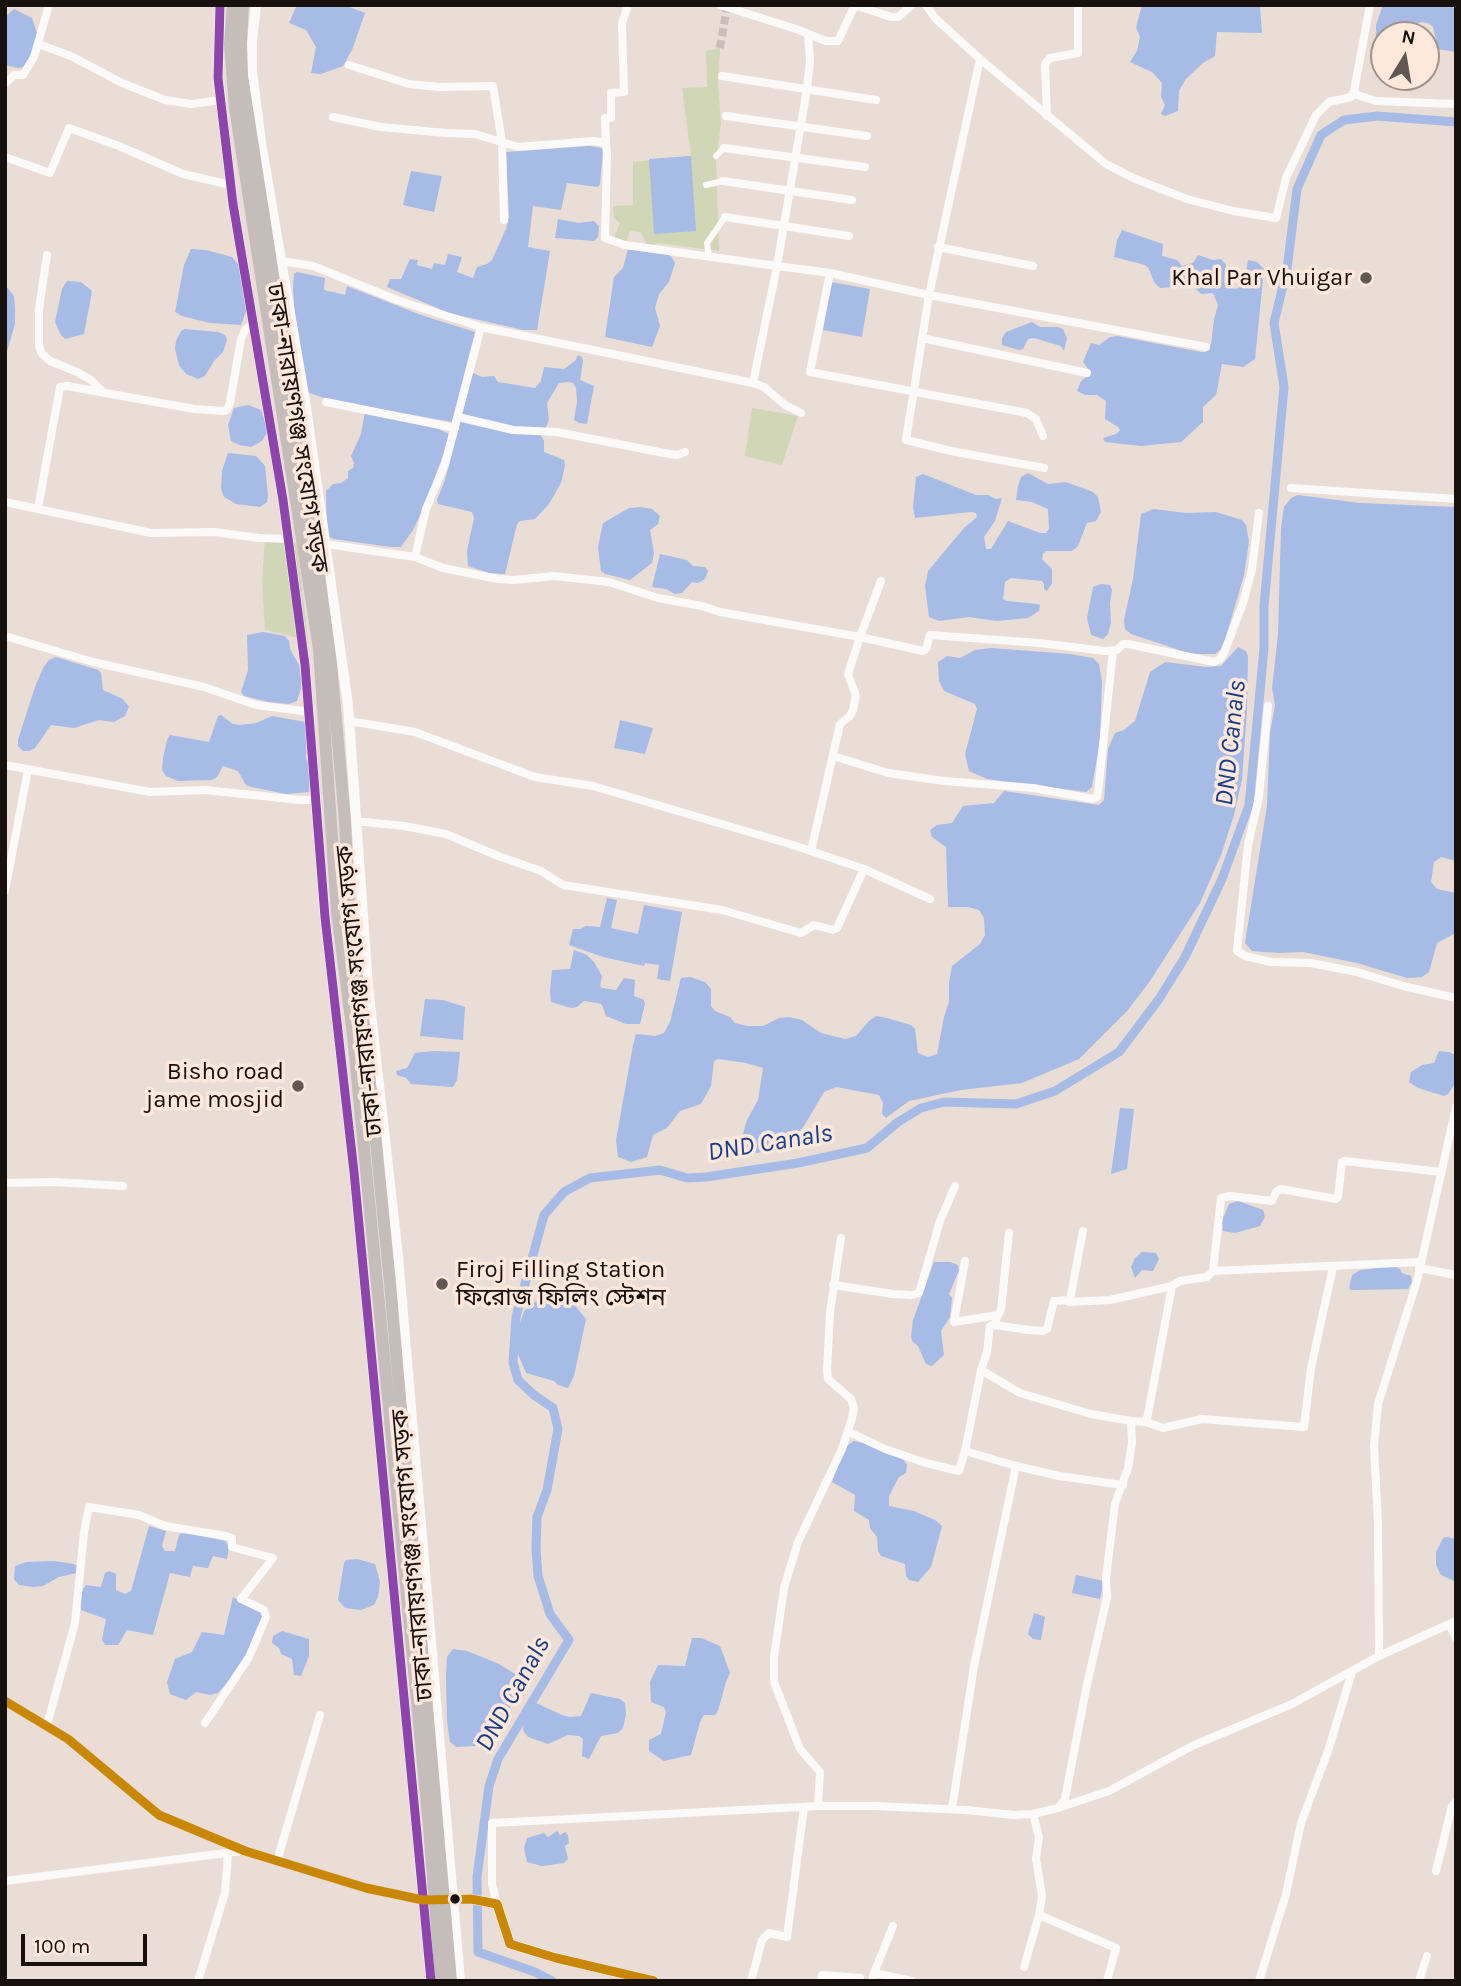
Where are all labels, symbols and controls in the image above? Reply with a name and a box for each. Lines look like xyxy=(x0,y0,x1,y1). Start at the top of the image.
north arrow xyxy=(1370,21,1440,91)
text: N xyxy=(1400,25,1417,49)
place label: Khal Par Vhuigar xyxy=(1171,264,1352,292)
marker: Khal Par Vhuigar xyxy=(1358,270,1374,286)
street label: ঢাকা-নারায়ণগঞ্জ সংযোগ সড়ক xyxy=(260,281,334,575)
water label: DND Canals xyxy=(1209,679,1253,807)
street label: ঢাকা-নারায়ণগঞ্জ সংযোগ সড়ক xyxy=(330,844,390,1138)
place label: Bisho road jame mosjid xyxy=(146,1058,284,1114)
marker: Bisho road jame mosjid xyxy=(290,1078,306,1094)
water label: DND Canals xyxy=(705,1118,835,1168)
place label: Firoj Filling Station ফিরোজ ফিলিং স্টেশন xyxy=(456,1256,666,1312)
marker: Firoj Filling Station ফিরোজ ফিলিং স্টেশন xyxy=(434,1276,450,1292)
street label: ঢাকা-নারায়ণগঞ্জ সংযোগ সড়ক xyxy=(386,1408,440,1702)
water label: DND Canals xyxy=(469,1631,557,1757)
unlabelled marker xyxy=(448,1892,462,1906)
scale bar xyxy=(24,1920,150,1964)
text: 100 m xyxy=(34,1934,91,1958)

